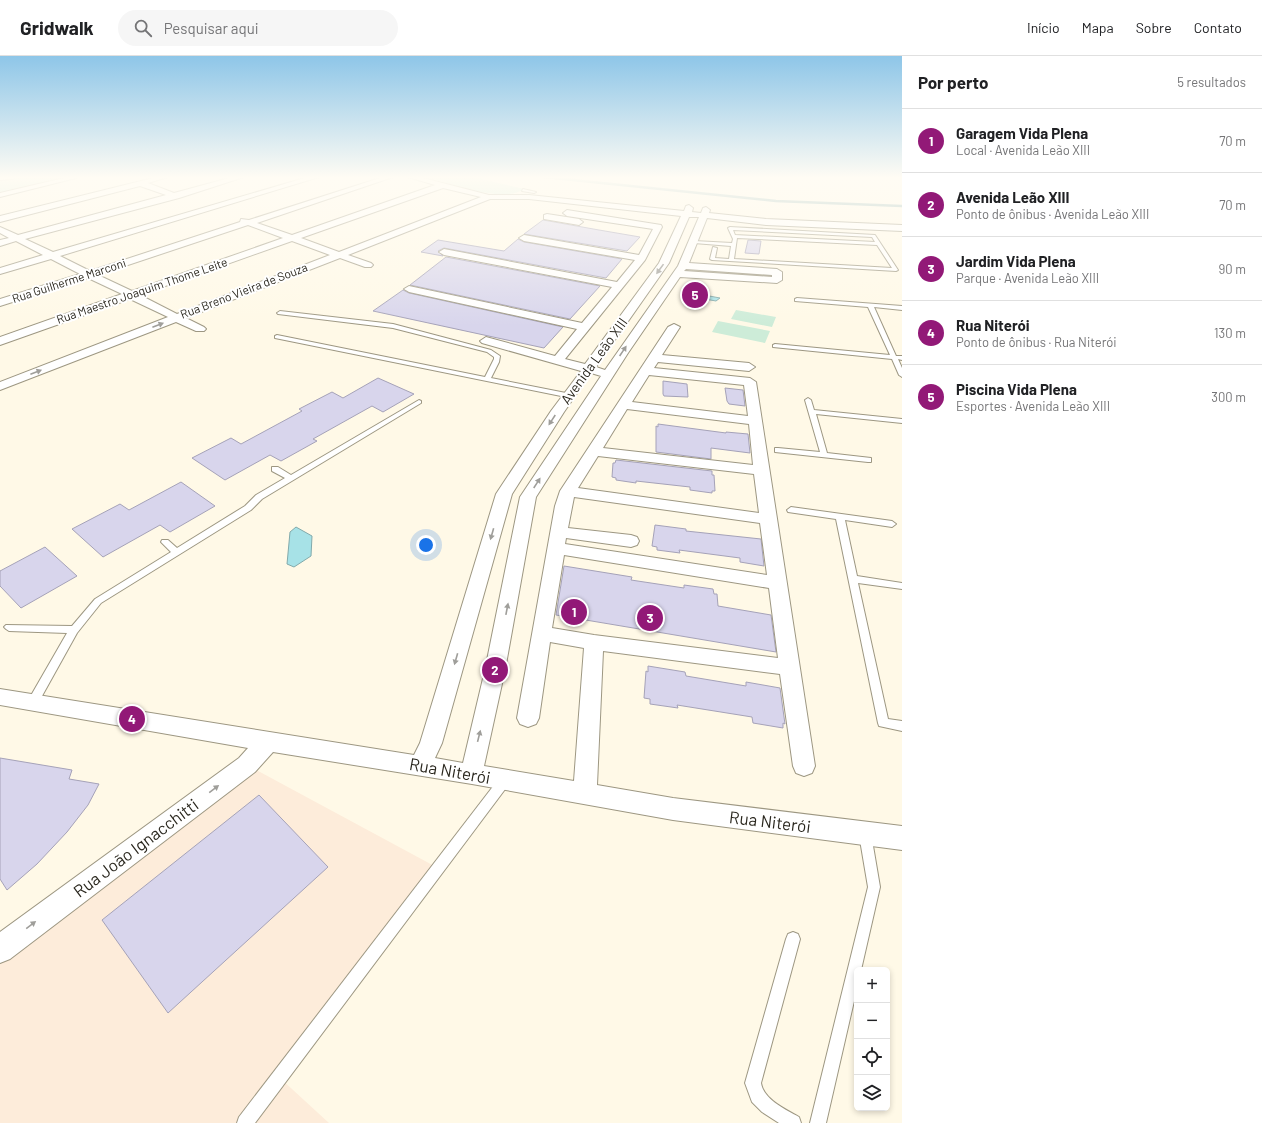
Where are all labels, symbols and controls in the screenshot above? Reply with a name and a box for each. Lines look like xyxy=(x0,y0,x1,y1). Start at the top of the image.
search box xyxy=(118,10,398,46)
text: Gridwalk xyxy=(20,16,94,39)
icon: search xyxy=(132,17,154,39)
text: Pesquisar aqui xyxy=(164,19,259,37)
text: Início xyxy=(1027,19,1060,36)
text: Mapa xyxy=(1082,19,1114,36)
text: Sobre xyxy=(1136,19,1172,36)
text: Contato xyxy=(1194,19,1242,36)
text: Por perto xyxy=(918,72,988,92)
text: 5 resultados xyxy=(1177,74,1246,90)
text: Garagem Vida Plena xyxy=(956,124,1088,142)
text: 1 xyxy=(929,133,933,149)
text: 70 m xyxy=(1219,133,1246,149)
text: Local · Avenida Leão XIII xyxy=(956,142,1090,158)
text: Avenida Leão XIII xyxy=(956,188,1069,206)
text: 2 xyxy=(927,197,935,213)
text: 70 m xyxy=(1219,197,1246,213)
text: Ponto de ônibus · Avenida Leão XIII xyxy=(956,206,1149,222)
text: Jardim Vida Plena xyxy=(956,252,1076,270)
street label: Rua Maestro Joaquim Thome Leite xyxy=(54,254,229,326)
street label: Rua Guilherme Marconi xyxy=(10,255,127,305)
street label: Rua Breno Vieira de Souza xyxy=(178,259,309,321)
text: 3 xyxy=(927,261,935,277)
text: 90 m xyxy=(1219,261,1246,277)
one-way arrow xyxy=(656,263,664,274)
text: Parque · Avenida Leão XIII xyxy=(956,270,1099,286)
pin: 5 xyxy=(682,280,708,310)
street label: Avenida Leão XIII xyxy=(557,314,631,407)
text: Rua Niterói xyxy=(956,316,1030,334)
one-way arrow xyxy=(152,321,164,327)
text: 4 xyxy=(927,325,935,341)
text: 130 m xyxy=(1214,325,1246,341)
text: Ponto de ônibus · Rua Niterói xyxy=(956,334,1117,350)
one-way arrow xyxy=(619,346,627,356)
one-way arrow xyxy=(31,368,43,374)
text: Piscina Vida Plena xyxy=(956,380,1077,398)
text: 5 xyxy=(927,389,935,405)
text: 300 m xyxy=(1211,389,1246,405)
text: Esportes · Avenida Leão XIII xyxy=(956,398,1110,414)
one-way arrow xyxy=(549,414,556,426)
one-way arrow xyxy=(533,477,540,489)
one-way arrow xyxy=(489,528,495,540)
your location xyxy=(416,535,436,555)
pin: 1 xyxy=(561,597,587,627)
one-way arrow xyxy=(504,602,510,615)
pin: 3 xyxy=(637,603,663,633)
one-way arrow xyxy=(453,653,459,665)
pin: 2 xyxy=(482,655,508,685)
pin: 4 xyxy=(119,704,145,734)
one-way arrow xyxy=(476,729,482,741)
street label: Rua Niterói xyxy=(408,753,492,787)
one-way arrow xyxy=(209,785,220,793)
street label: Rua João Ignacchitti xyxy=(69,794,202,901)
street label: Rua Niterói xyxy=(728,806,812,836)
one-way arrow xyxy=(26,921,37,930)
map controls xyxy=(854,967,890,1111)
button: + xyxy=(854,967,890,1003)
button: − xyxy=(854,1003,890,1039)
button: locate xyxy=(854,1039,890,1075)
button: layers xyxy=(854,1075,890,1111)

